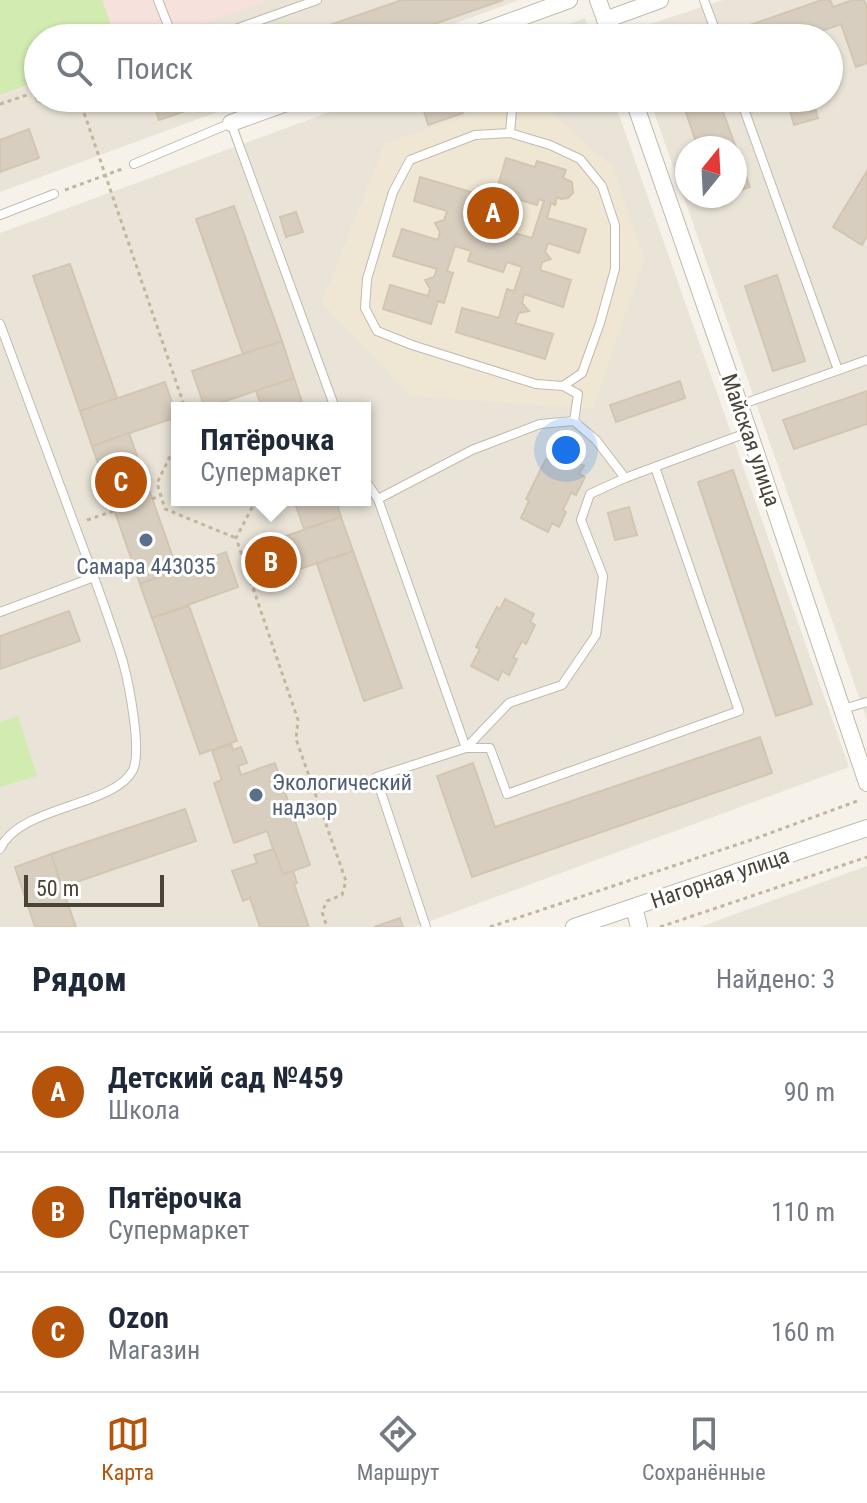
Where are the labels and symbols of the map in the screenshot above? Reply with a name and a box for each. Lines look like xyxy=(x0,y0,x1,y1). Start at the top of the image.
north arrow xyxy=(675,136,747,208)
pin: A xyxy=(467,183,519,243)
street label: Майская улица xyxy=(717,370,785,510)
your location xyxy=(546,430,586,470)
pin: C xyxy=(95,452,147,512)
marker: Самара 443035 xyxy=(137,531,155,549)
pin: B xyxy=(245,532,297,592)
place label: Самара 443035 xyxy=(76,554,216,579)
place label: Экологический надзор xyxy=(272,770,412,820)
marker: Экологический надзор xyxy=(247,786,265,804)
street label: Нагорная улица xyxy=(648,843,792,913)
scale bar xyxy=(24,871,164,907)

